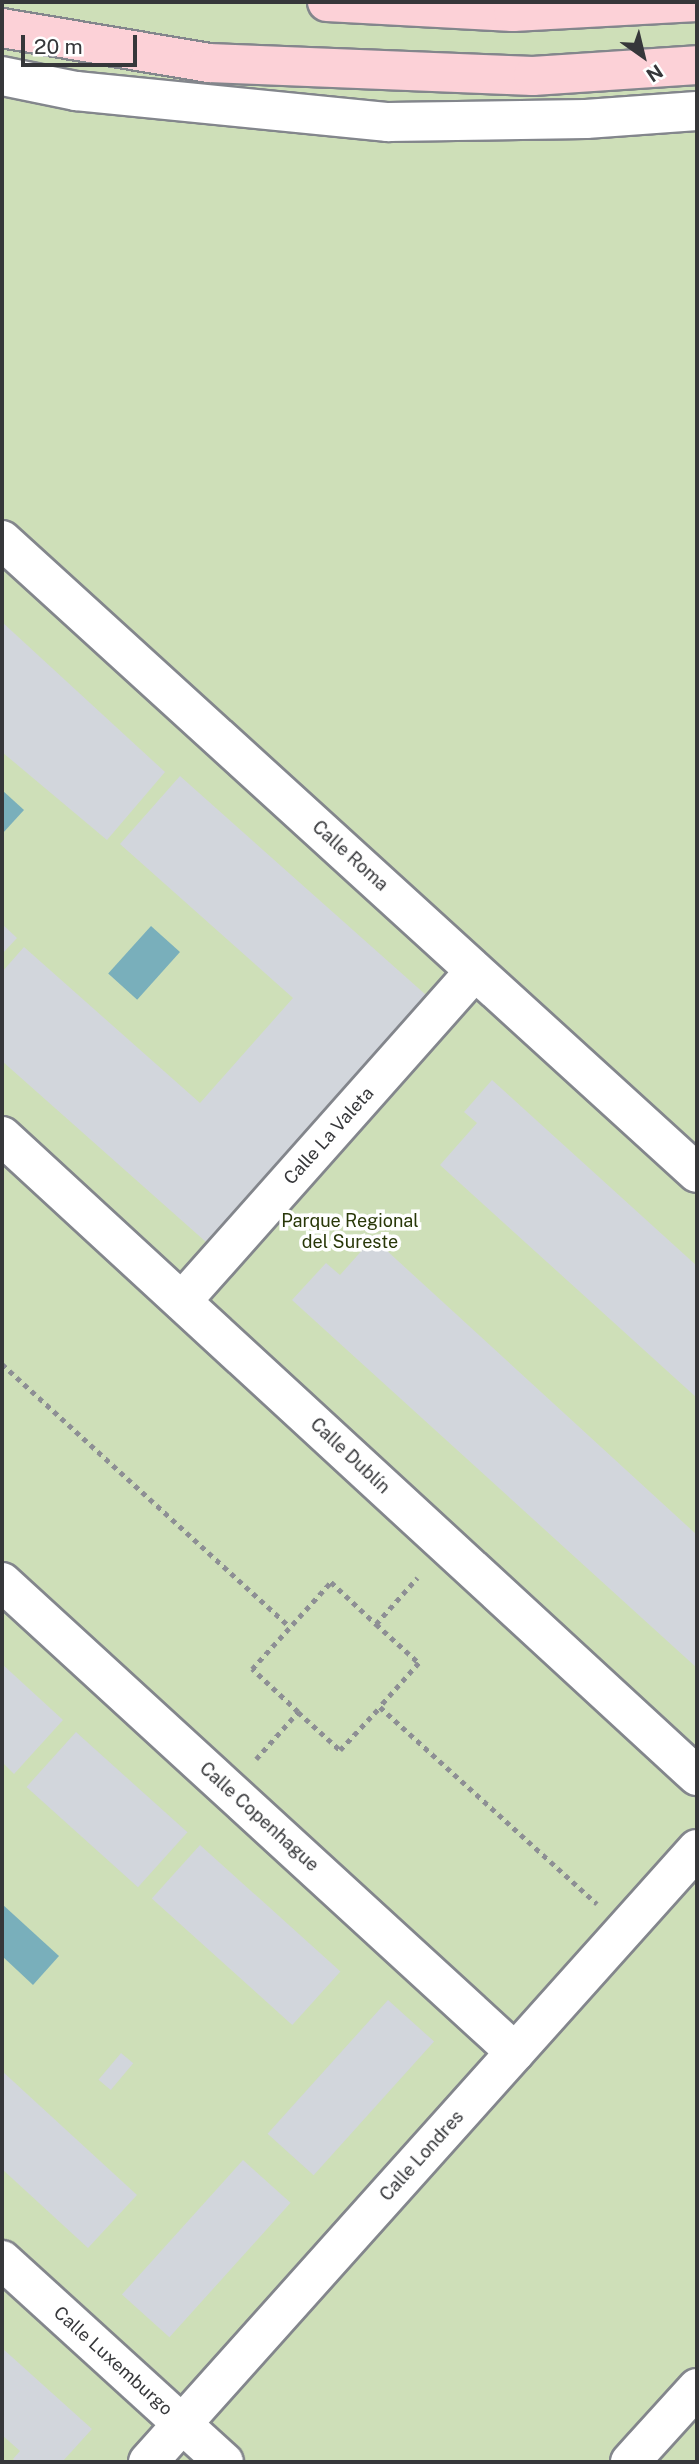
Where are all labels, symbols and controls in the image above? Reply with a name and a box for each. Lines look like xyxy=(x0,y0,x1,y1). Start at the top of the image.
scale bar xyxy=(24,21,140,65)
north arrow xyxy=(608,21,678,91)
text: 20 m xyxy=(34,34,83,59)
text: N xyxy=(642,60,667,87)
street label: Calle Roma xyxy=(308,816,392,896)
street label: Calle La Valeta xyxy=(279,1083,379,1189)
park label: Parque Regional del Sureste xyxy=(281,1211,419,1254)
street label: Calle Dublín xyxy=(306,1414,394,1498)
street label: Calle Copenhague xyxy=(195,1758,323,1876)
street label: Calle Londres xyxy=(376,2106,468,2206)
street label: Calle Luxemburgo xyxy=(49,2302,177,2420)

